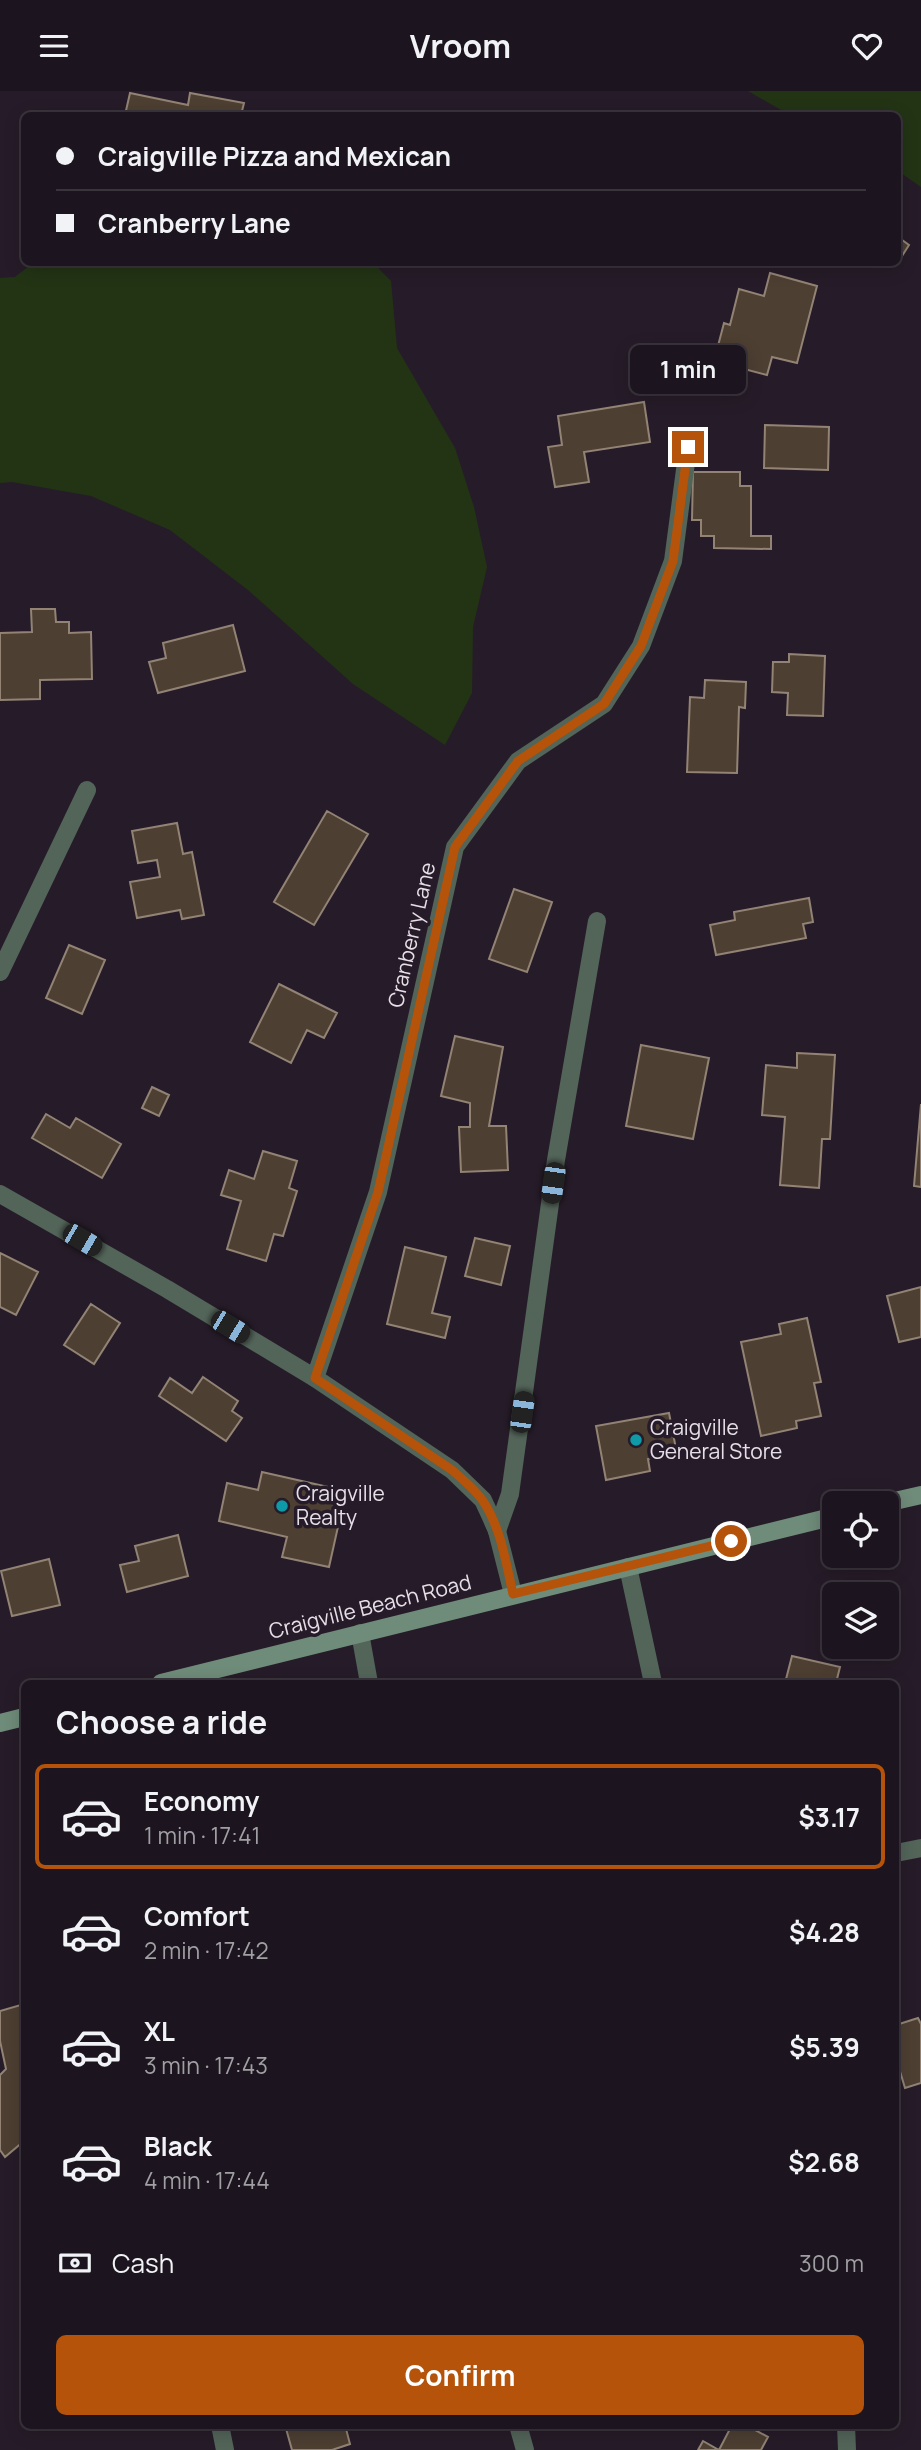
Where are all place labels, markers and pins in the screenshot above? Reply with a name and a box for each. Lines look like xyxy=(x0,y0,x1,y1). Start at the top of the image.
place label: Craigville General Store xyxy=(650,1413,782,1465)
marker: Craigville General Store xyxy=(628,1432,644,1448)
place label: Craigville Realty xyxy=(296,1479,385,1531)
marker: Craigville Realty xyxy=(274,1498,290,1514)

